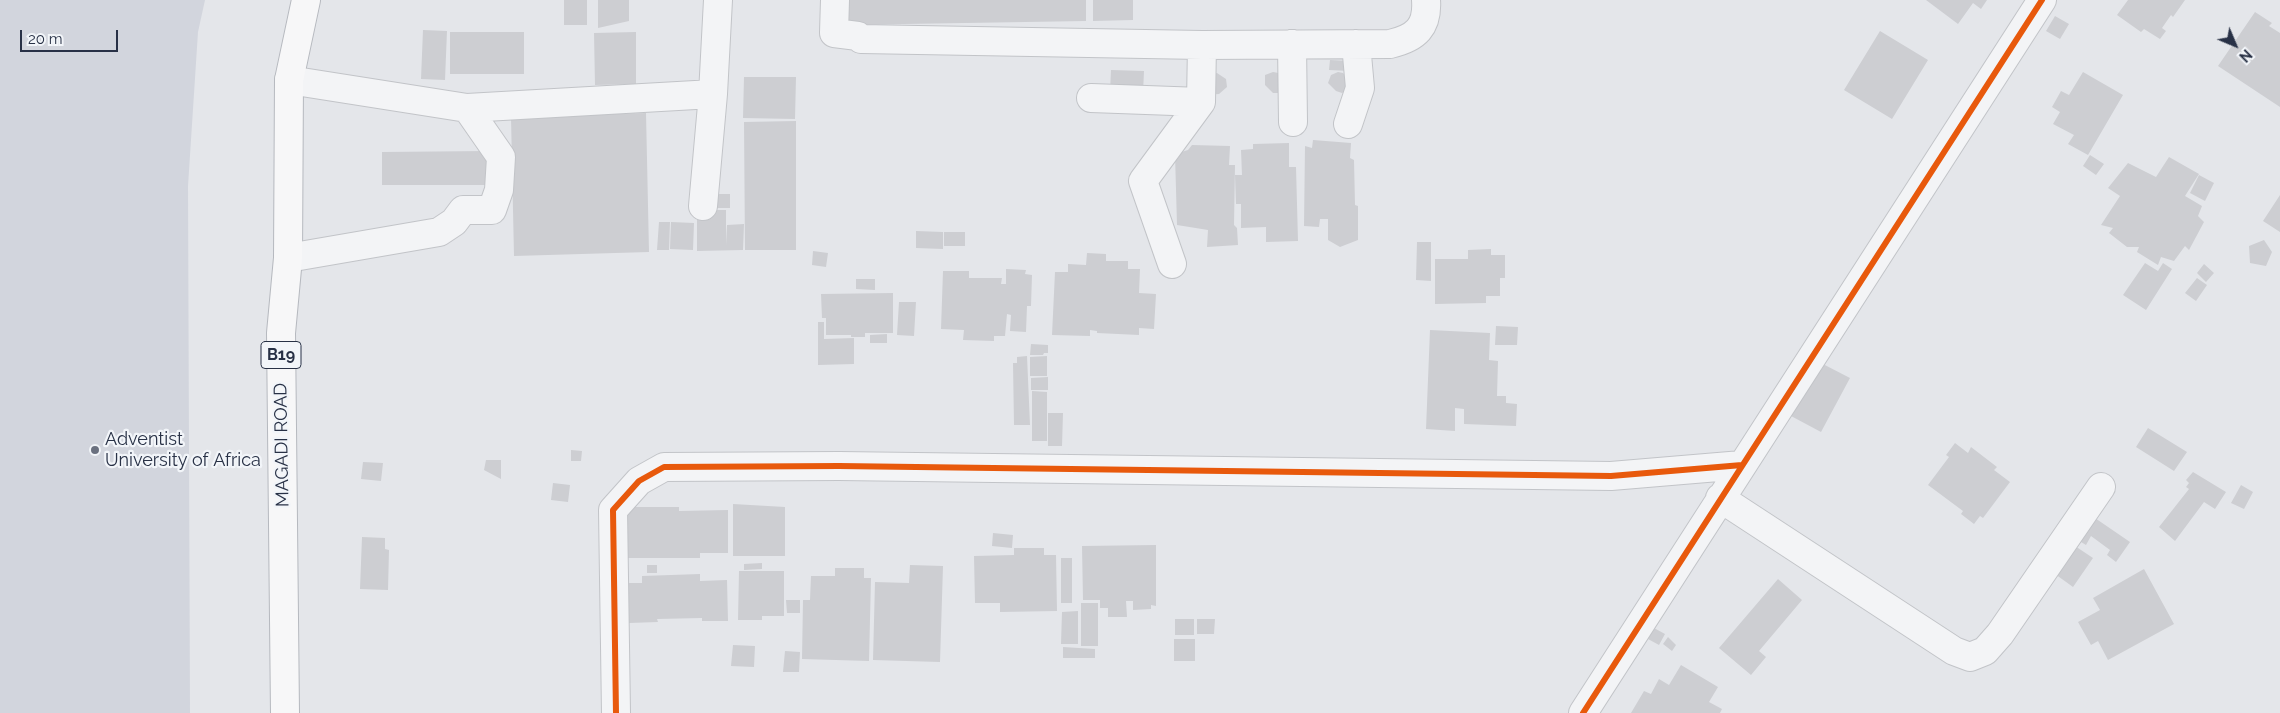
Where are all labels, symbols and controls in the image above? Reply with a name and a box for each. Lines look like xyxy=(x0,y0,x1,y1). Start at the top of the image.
scale bar xyxy=(22,20,120,52)
north arrow xyxy=(2210,20,2260,70)
text: 20 m xyxy=(28,30,63,48)
text: N xyxy=(2236,46,2255,65)
road number: B19 xyxy=(261,342,301,368)
street label: MAGADI ROAD xyxy=(270,383,294,507)
place label: Adventist University of Africa xyxy=(105,429,261,472)
marker: Adventist University of Africa xyxy=(89,444,101,456)

